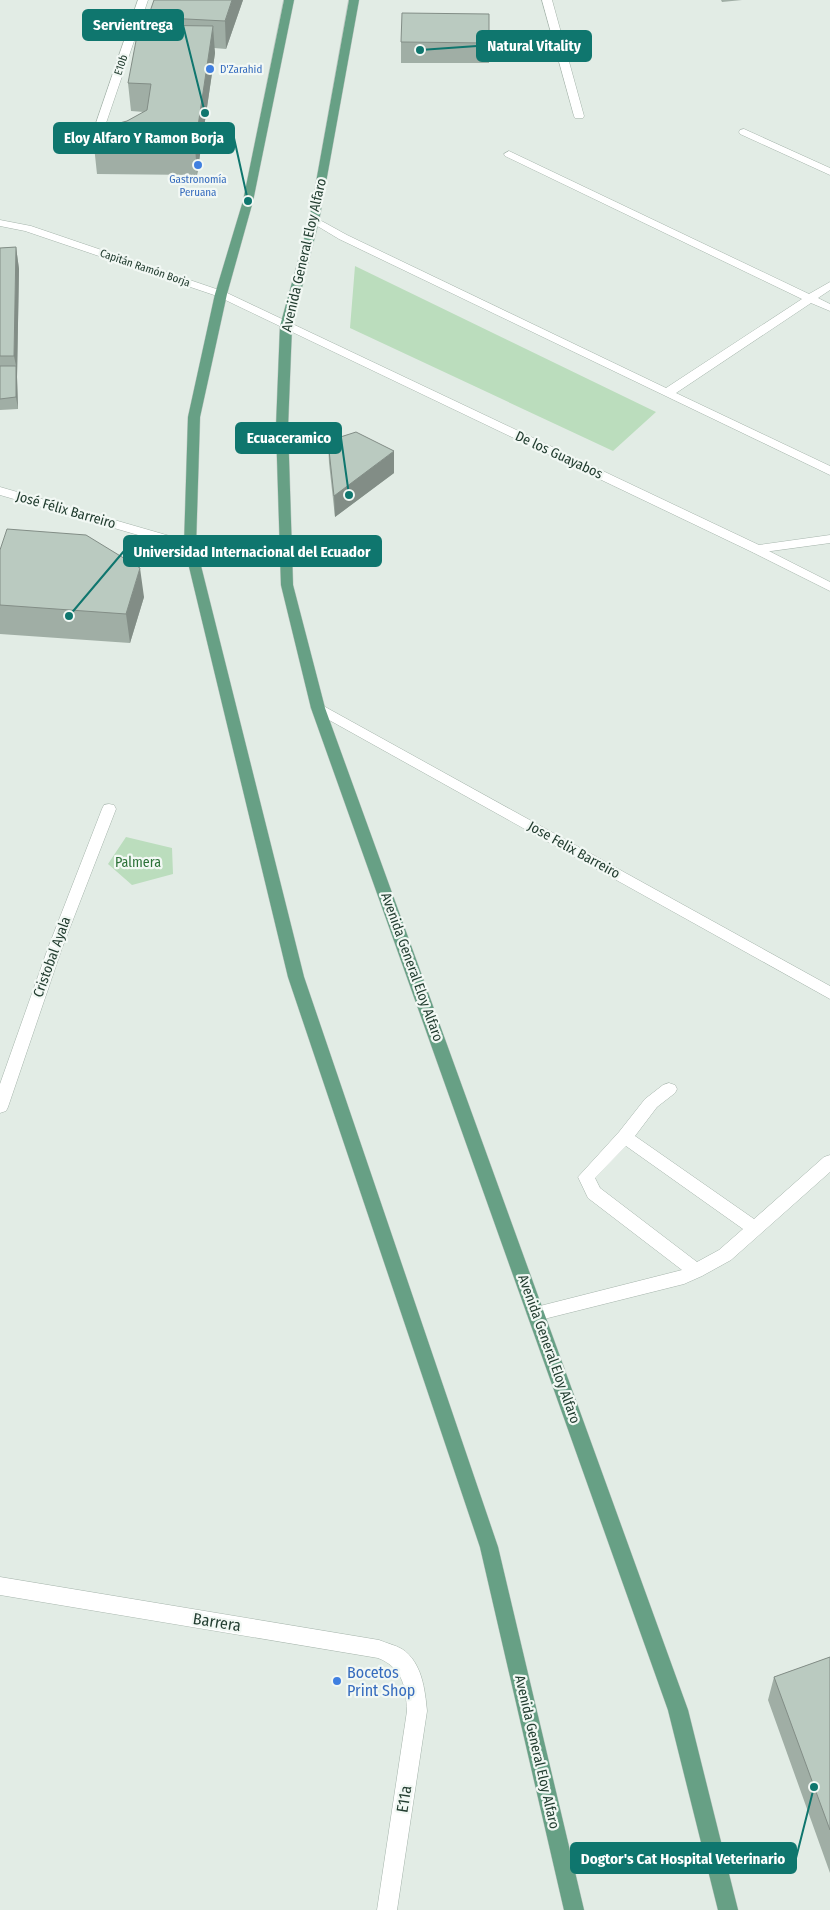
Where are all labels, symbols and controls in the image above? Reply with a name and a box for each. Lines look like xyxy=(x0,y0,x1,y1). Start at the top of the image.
callout: Servientrega xyxy=(83,10,183,40)
text: Servientrega xyxy=(93,16,173,34)
callout: Natural Vitality xyxy=(477,31,591,61)
text: Natural Vitality xyxy=(487,37,582,55)
street label: E10b xyxy=(111,53,131,77)
marker: D'Zarahid xyxy=(204,63,216,75)
place label: D'Zarahid xyxy=(220,63,262,76)
callout: Eloy Alfaro Y Ramon Borja xyxy=(54,123,234,153)
text: Eloy Alfaro Y Ramon Borja xyxy=(64,129,225,147)
marker: Gastronomía Peruana xyxy=(192,159,204,171)
place label: Gastronomía Peruana xyxy=(169,173,227,199)
street label: Avenida General Eloy Alfaro xyxy=(278,177,330,333)
street label: Capitán Ramón Borja xyxy=(98,246,192,290)
callout: Ecuaceramico xyxy=(236,423,341,453)
street label: De los Guayabos xyxy=(513,427,605,483)
text: Ecuaceramico xyxy=(247,429,331,447)
street label: José Félix Barreiro xyxy=(14,488,118,532)
callout: Universidad Internacional del Ecuador xyxy=(124,536,381,566)
text: Universidad Internacional del Ecuador xyxy=(133,543,371,561)
street label: Jose Felix Barreiro xyxy=(525,818,623,882)
park label: Palmera xyxy=(115,854,161,871)
street label: Avenida General Eloy Alfaro xyxy=(377,890,447,1044)
street label: Cristobal Ayala xyxy=(30,914,75,1000)
street label: Avenida General Eloy Alfaro xyxy=(514,1272,584,1426)
street label: Barrera xyxy=(192,1609,242,1635)
place label: Bocetos Print Shop xyxy=(347,1663,415,1700)
street label: Avenida General Eloy Alfaro xyxy=(511,1674,563,1830)
marker: Bocetos Print Shop xyxy=(331,1675,343,1687)
street label: E11a xyxy=(392,1784,416,1814)
callout: Dogtor's Cat Hospital Veterinario xyxy=(571,1843,796,1873)
text: Dogtor's Cat Hospital Veterinario xyxy=(581,1850,785,1868)

